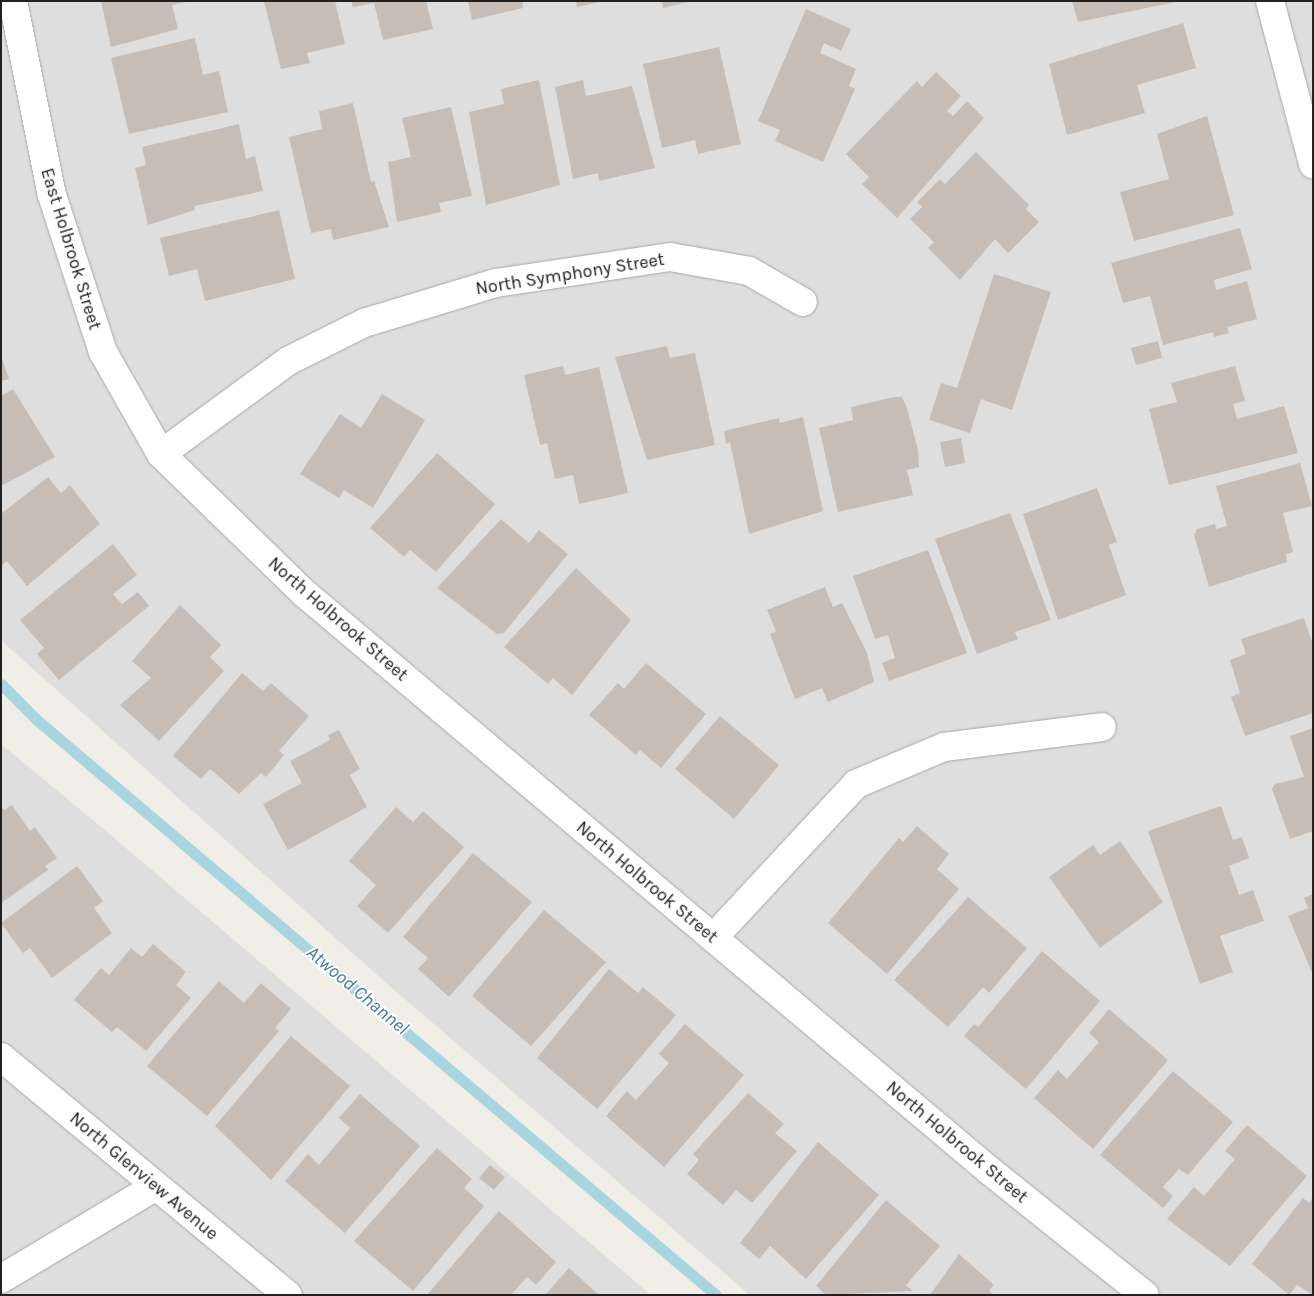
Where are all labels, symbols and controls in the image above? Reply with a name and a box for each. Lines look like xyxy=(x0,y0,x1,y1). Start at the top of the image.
street label: East Holbrook Street xyxy=(36,165,106,333)
street label: North Symphony Street xyxy=(474,248,666,300)
street label: North Holbrook Street xyxy=(264,552,412,686)
street label: North Holbrook Street xyxy=(572,816,722,948)
water label: Atwood Channel xyxy=(301,942,413,1040)
street label: North Holbrook Street xyxy=(882,1076,1032,1208)
street label: North Glenview Avenue xyxy=(65,1107,223,1245)

